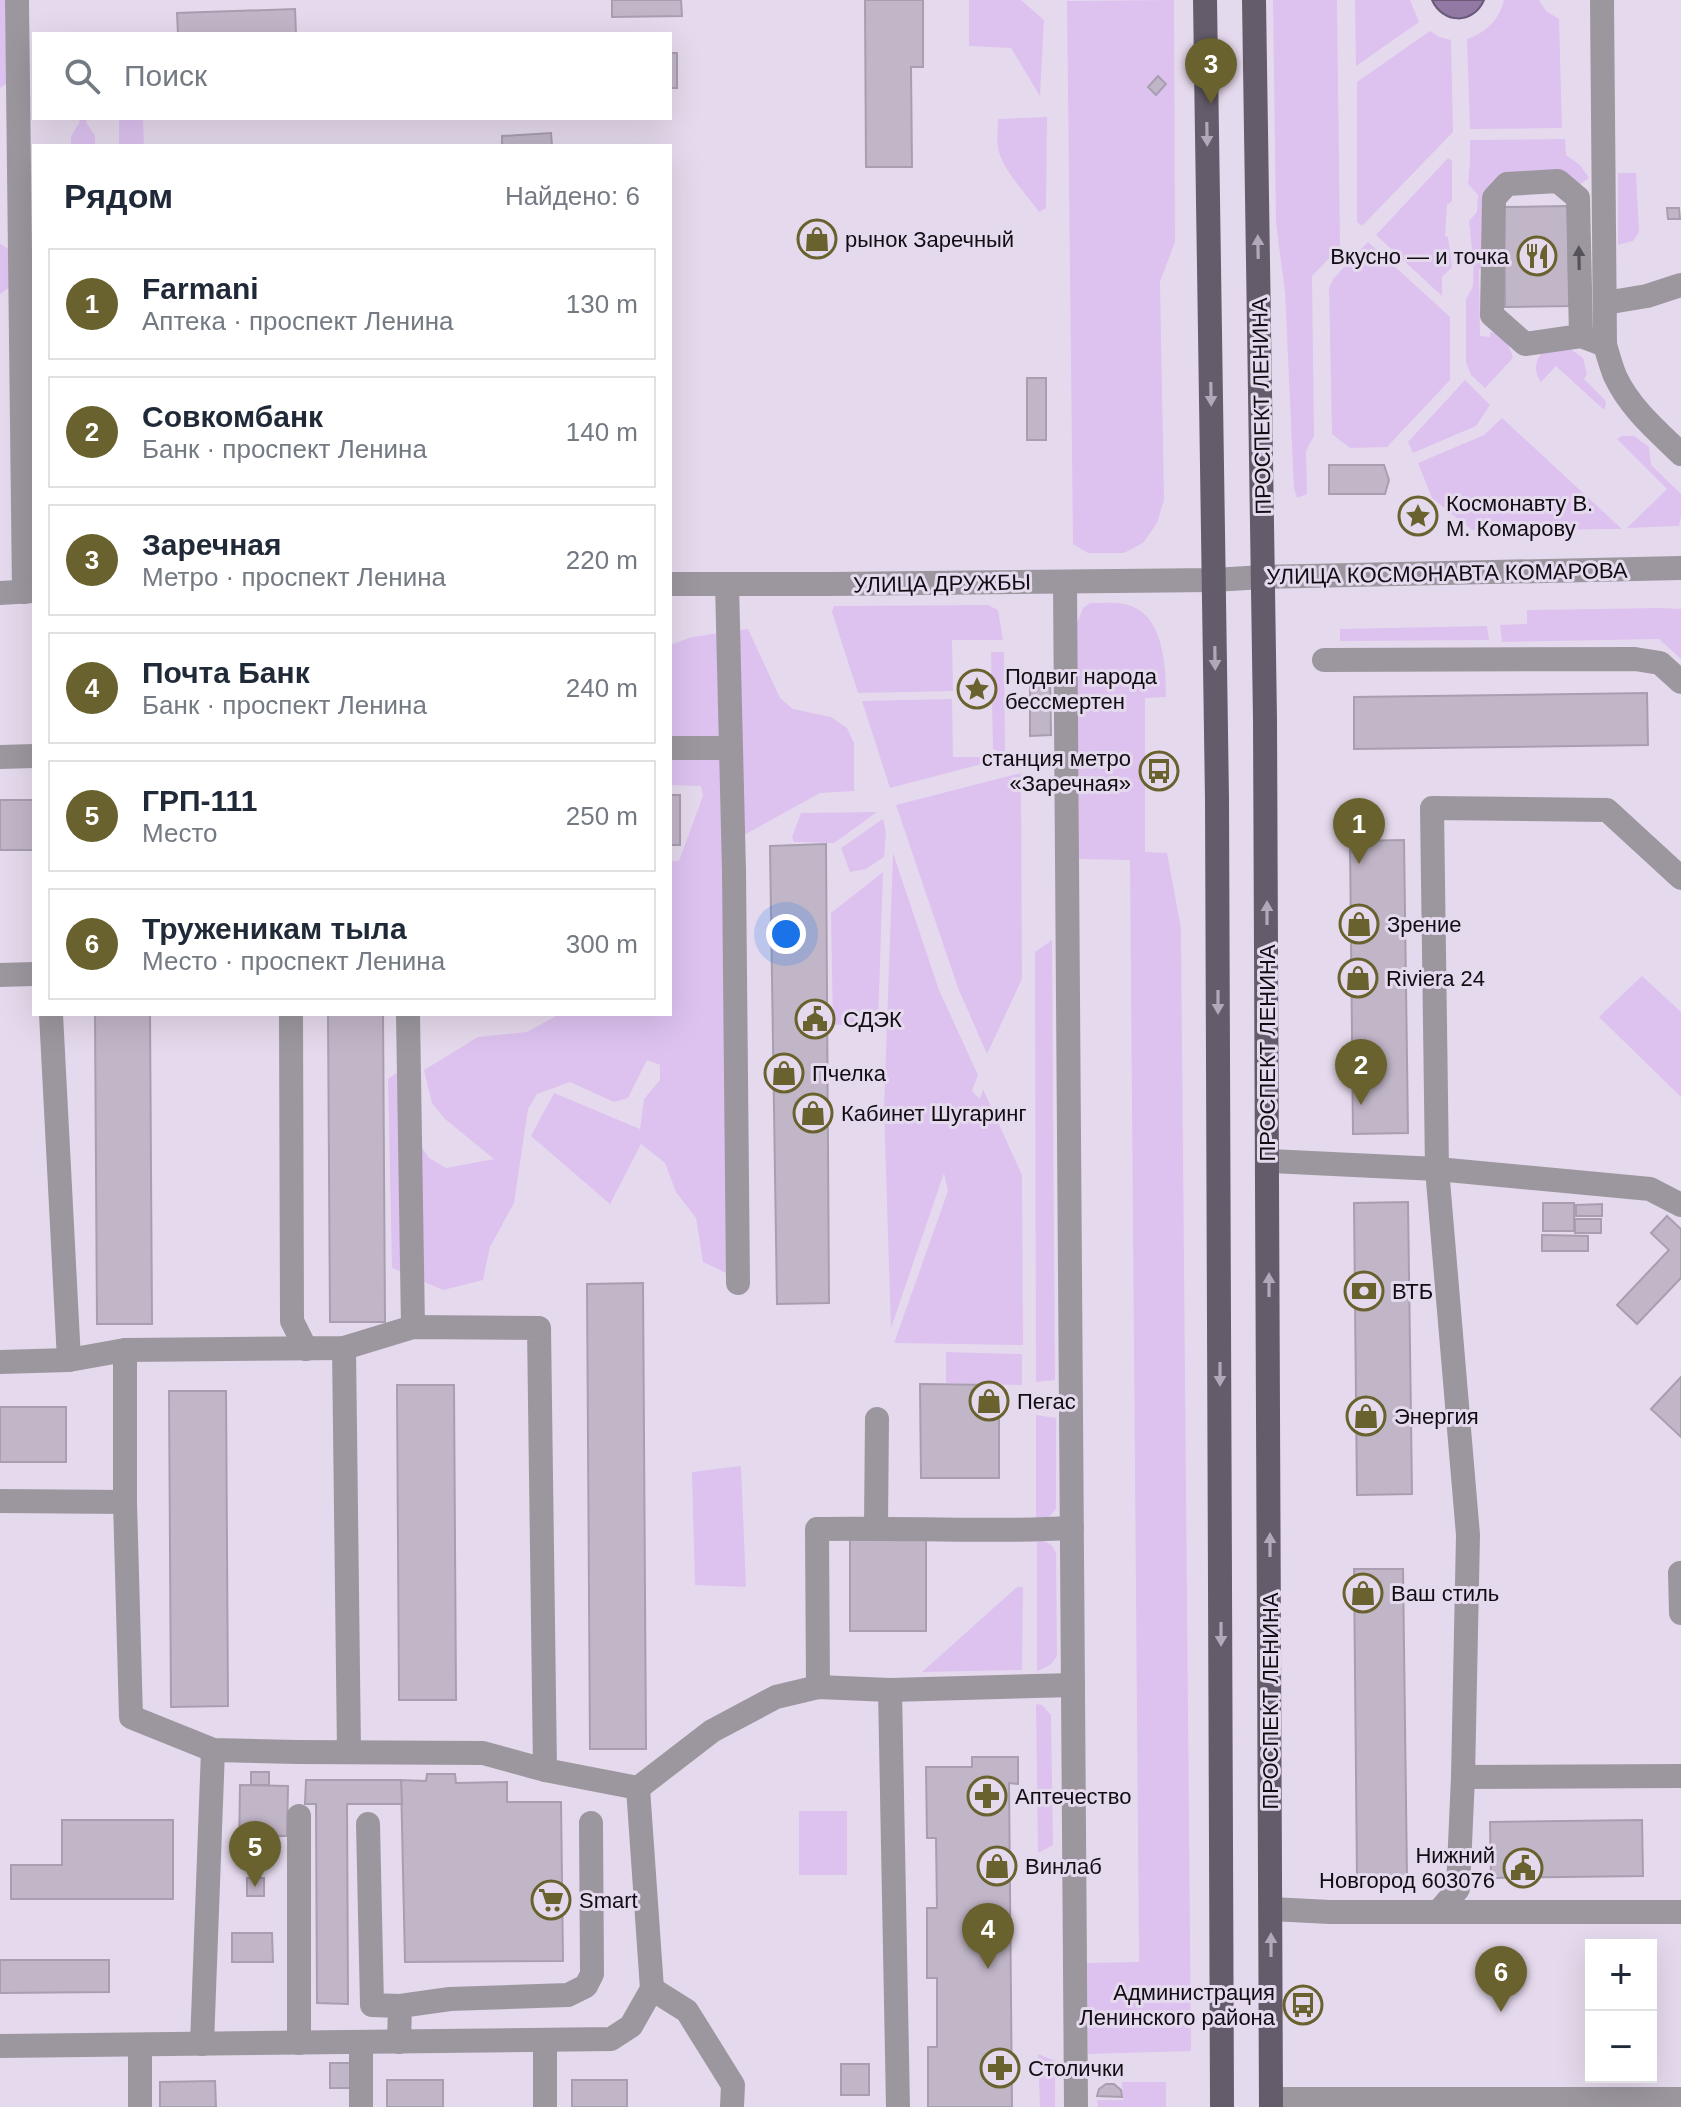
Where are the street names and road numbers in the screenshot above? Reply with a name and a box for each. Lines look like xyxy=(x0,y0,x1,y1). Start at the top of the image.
street label: ПРОСПЕКТ ЛЕНИНА xyxy=(1247,297,1276,515)
street label: УЛИЦА КОСМОНАВТА КОМАРОВА xyxy=(1266,558,1628,589)
street label: УЛИЦА ДРУЖБЫ xyxy=(853,569,1031,598)
street label: ПРОСПЕКТ ЛЕНИНА xyxy=(1255,944,1280,1162)
street label: ПРОСПЕКТ ЛЕНИНА xyxy=(1258,1592,1283,1810)

